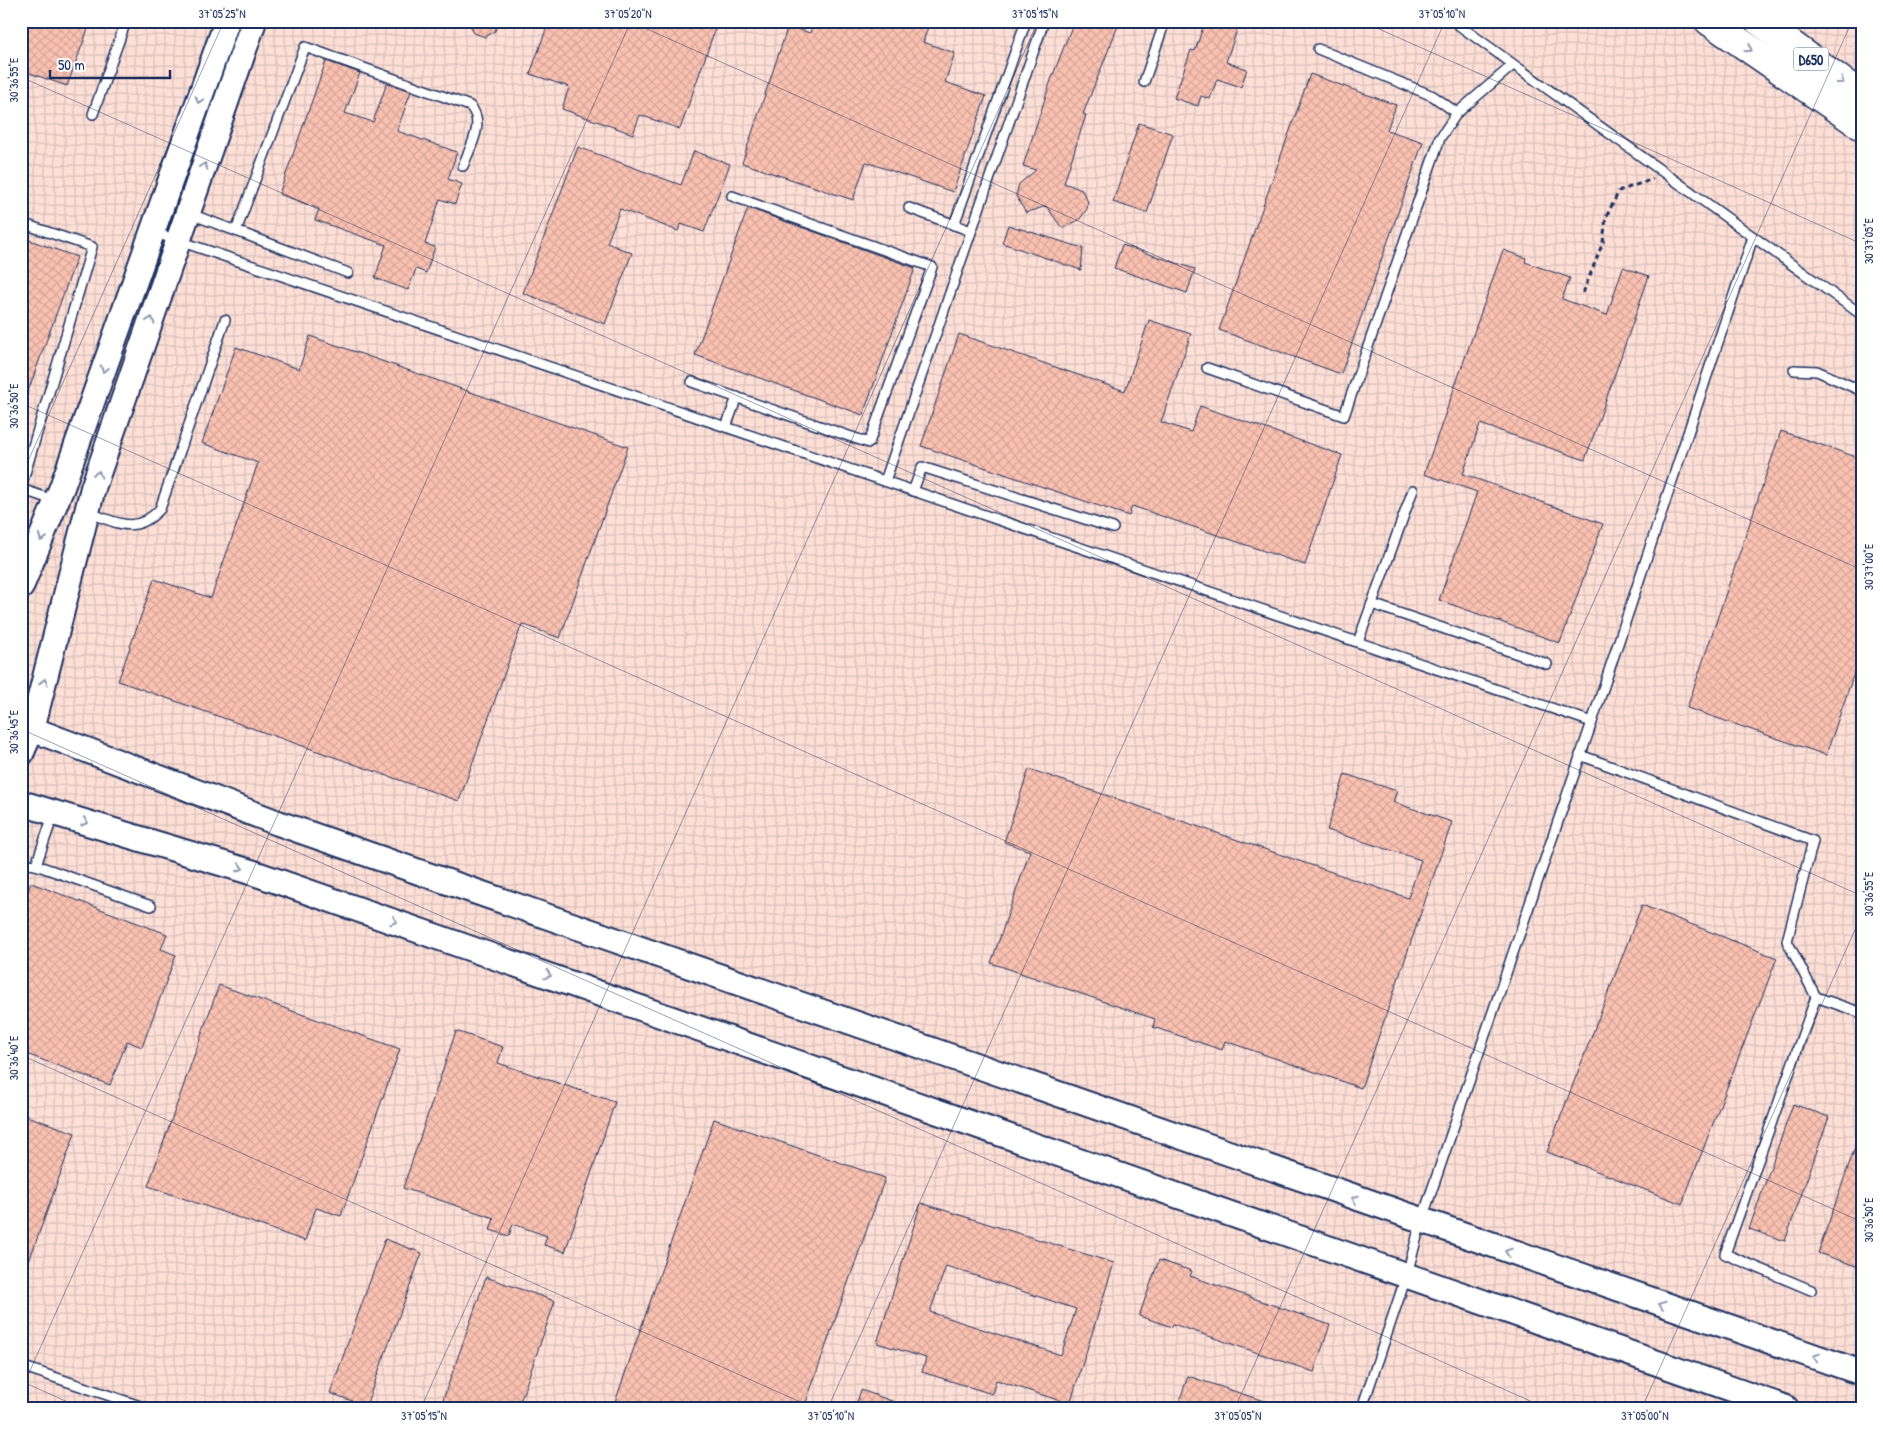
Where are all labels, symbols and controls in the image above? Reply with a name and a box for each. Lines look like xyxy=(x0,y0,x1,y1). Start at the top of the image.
text: 37°05'25"N xyxy=(198,5,246,22)
text: 37°05'20"N xyxy=(604,5,652,22)
text: 37°05'15"N xyxy=(1012,5,1058,22)
text: 37°05'10"N xyxy=(1419,5,1465,22)
one-way arrow xyxy=(1743,43,1753,52)
scale bar xyxy=(50,48,170,80)
road number: D650 xyxy=(1794,48,1828,70)
text: 50 m xyxy=(58,54,85,75)
text: 30°36'55"E xyxy=(5,57,22,102)
one-way arrow xyxy=(1835,75,1845,84)
one-way arrow xyxy=(195,96,205,104)
one-way arrow xyxy=(198,163,208,171)
text: 30°37'05"E xyxy=(1860,217,1877,264)
one-way arrow xyxy=(145,316,155,325)
one-way arrow xyxy=(100,364,110,373)
text: 30°36'50"E xyxy=(5,383,22,429)
one-way arrow xyxy=(92,470,102,478)
one-way arrow xyxy=(37,533,48,542)
text: 30°37'00"E xyxy=(1860,543,1877,590)
one-way arrow xyxy=(38,678,48,686)
text: 30°36'45"E xyxy=(5,709,22,754)
one-way arrow xyxy=(80,816,88,826)
one-way arrow xyxy=(236,863,244,873)
text: 30°36'55"E xyxy=(1860,871,1877,916)
one-way arrow xyxy=(389,915,398,925)
one-way arrow xyxy=(543,969,551,979)
text: 30°36'40"E xyxy=(5,1035,22,1080)
one-way arrow xyxy=(1351,1195,1359,1205)
text: 30°36'50"E xyxy=(1860,1197,1877,1243)
one-way arrow xyxy=(1505,1248,1513,1258)
one-way arrow xyxy=(1658,1300,1667,1310)
one-way arrow xyxy=(1812,1353,1820,1363)
text: 37°05'15"N xyxy=(401,1407,447,1424)
text: 37°05'10"N xyxy=(808,1407,854,1424)
text: 37°05'05"N xyxy=(1215,1407,1262,1424)
text: 37°05'00"N xyxy=(1621,1407,1669,1424)

